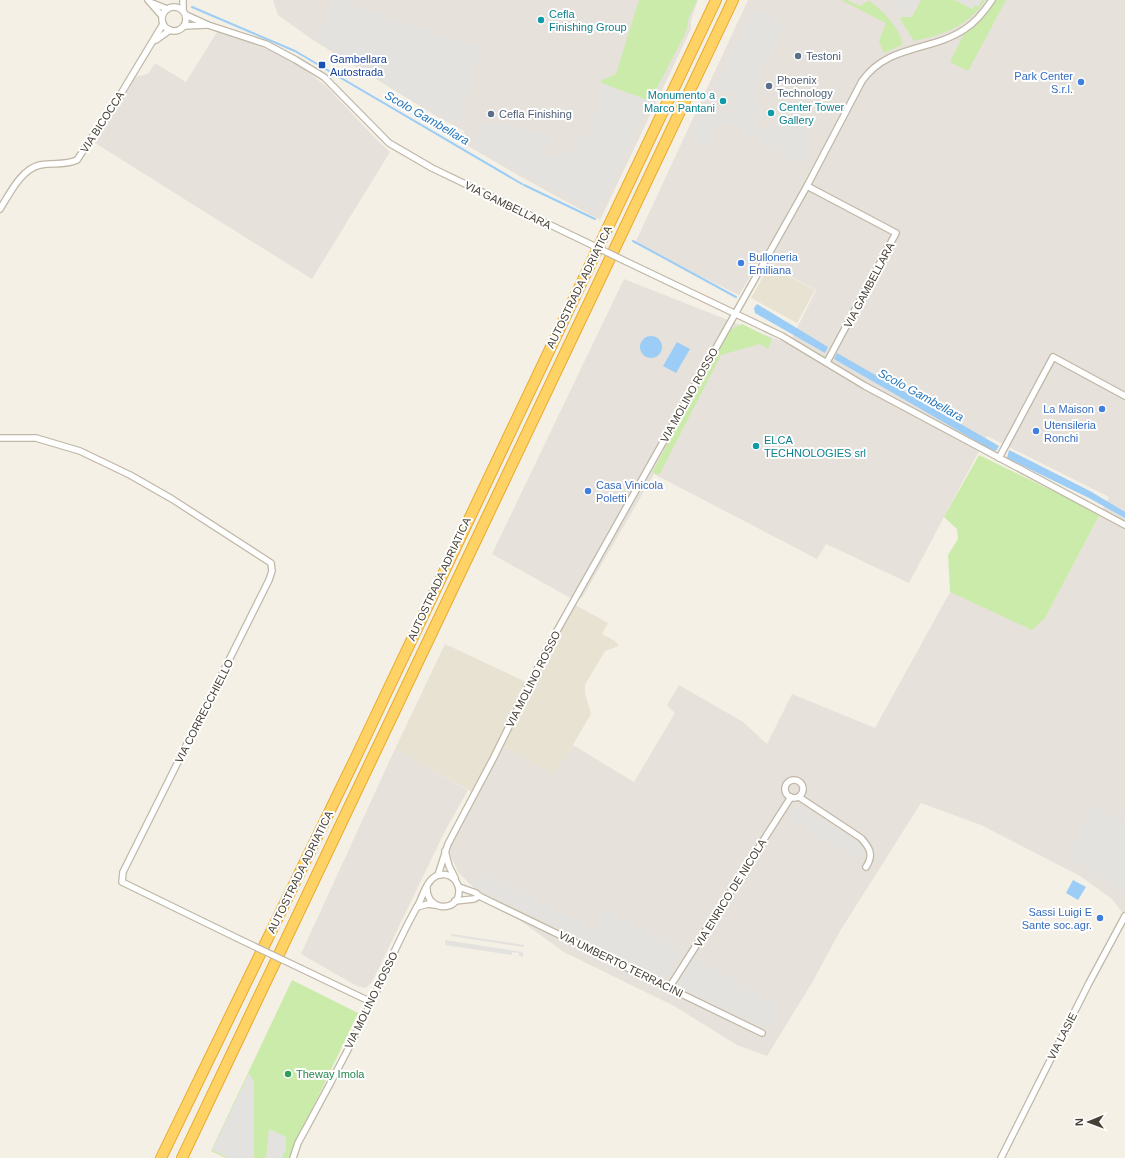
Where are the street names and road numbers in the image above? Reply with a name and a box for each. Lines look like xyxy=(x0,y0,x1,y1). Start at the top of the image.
street label: VIA BICOCCA xyxy=(78,89,127,155)
street label: VIA GAMBELLARA xyxy=(463,179,554,231)
street label: AUTOSTRADA ADRIATICA xyxy=(544,223,614,350)
street label: VIA GAMBELLARA xyxy=(841,240,897,330)
street label: VIA MOLINO ROSSO xyxy=(658,345,720,444)
street label: AUTOSTRADA ADRIATICA xyxy=(405,515,473,643)
street label: VIA MOLINO ROSSO xyxy=(504,628,563,729)
street label: VIA CORRECCHIELLO xyxy=(173,657,236,765)
street label: AUTOSTRADA ADRIATICA xyxy=(265,808,335,935)
street label: VIA ENRICO DE NICOLA xyxy=(692,836,769,949)
street label: VIA UMBERTO TERRACINI xyxy=(557,929,685,999)
street label: VIA MOLINO ROSSO xyxy=(342,949,400,1050)
street label: VIA LASIE xyxy=(1045,1010,1079,1062)

